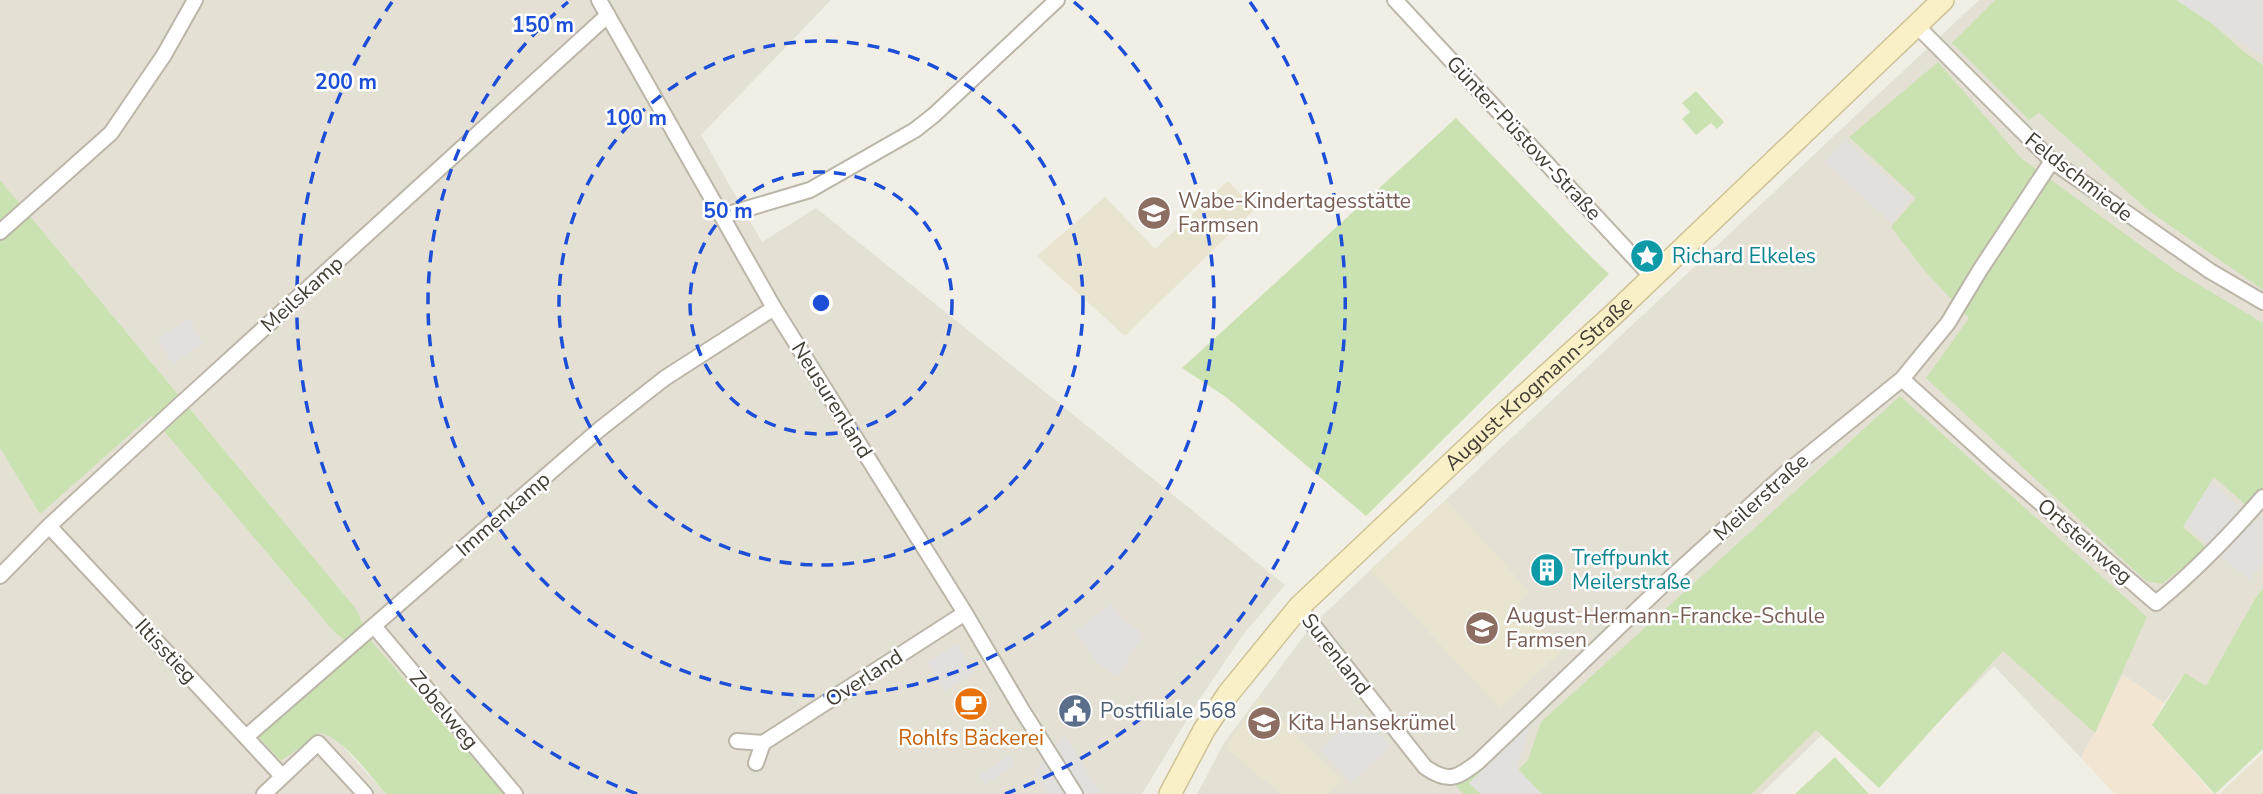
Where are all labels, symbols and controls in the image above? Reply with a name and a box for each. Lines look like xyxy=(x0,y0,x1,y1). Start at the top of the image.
text: 150 m xyxy=(512,11,574,39)
street label: Günter-Püstow-Straße xyxy=(1440,50,1608,226)
text: 200 m xyxy=(315,68,377,96)
text: 100 m xyxy=(605,104,667,132)
street label: Feldschmiede xyxy=(2019,126,2139,228)
place label: Wabe-Kindertagesstätte Farmsen xyxy=(1178,187,1411,239)
school or university icon: Wabe-Kindertagesstätte Farmsen xyxy=(1135,194,1173,232)
text: 50 m xyxy=(703,197,753,225)
place icon: Richard Elkeles xyxy=(1628,237,1666,275)
place label: Richard Elkeles xyxy=(1672,242,1816,270)
street label: Meilskamp xyxy=(255,249,349,339)
street label: August-Krogmann-Straße xyxy=(1438,290,1639,477)
centre of rings xyxy=(809,291,833,315)
street label: Neusurenland xyxy=(785,336,879,464)
street label: Meilerstraße xyxy=(1708,447,1814,547)
street label: Immenkamp xyxy=(450,465,556,563)
street label: Ortsteinweg xyxy=(2031,492,2139,590)
place label: Treffpunkt Meilerstraße xyxy=(1572,544,1691,596)
building icon: Treffpunkt Meilerstraße xyxy=(1528,551,1566,589)
place label: August-Hermann-Francke-Schule Farmsen xyxy=(1506,602,1825,654)
street label: Surenland xyxy=(1295,607,1377,701)
school or university icon: August-Hermann-Francke-Schule Farmsen xyxy=(1463,609,1501,647)
street label: Iltisstieg xyxy=(129,612,203,690)
street label: Overland xyxy=(820,643,908,713)
street label: Zobelweg xyxy=(403,665,485,755)
cafe icon: Rohlfs Bäckerei xyxy=(952,685,990,723)
public building icon: Postfiliale 568 xyxy=(1056,692,1094,730)
place label: Postfiliale 568 xyxy=(1100,697,1236,725)
school or university icon: Kita Hansekrümel xyxy=(1245,704,1283,742)
place label: Kita Hansekrümel xyxy=(1288,709,1456,737)
place label: Rohlfs Bäckerei xyxy=(898,724,1044,752)

